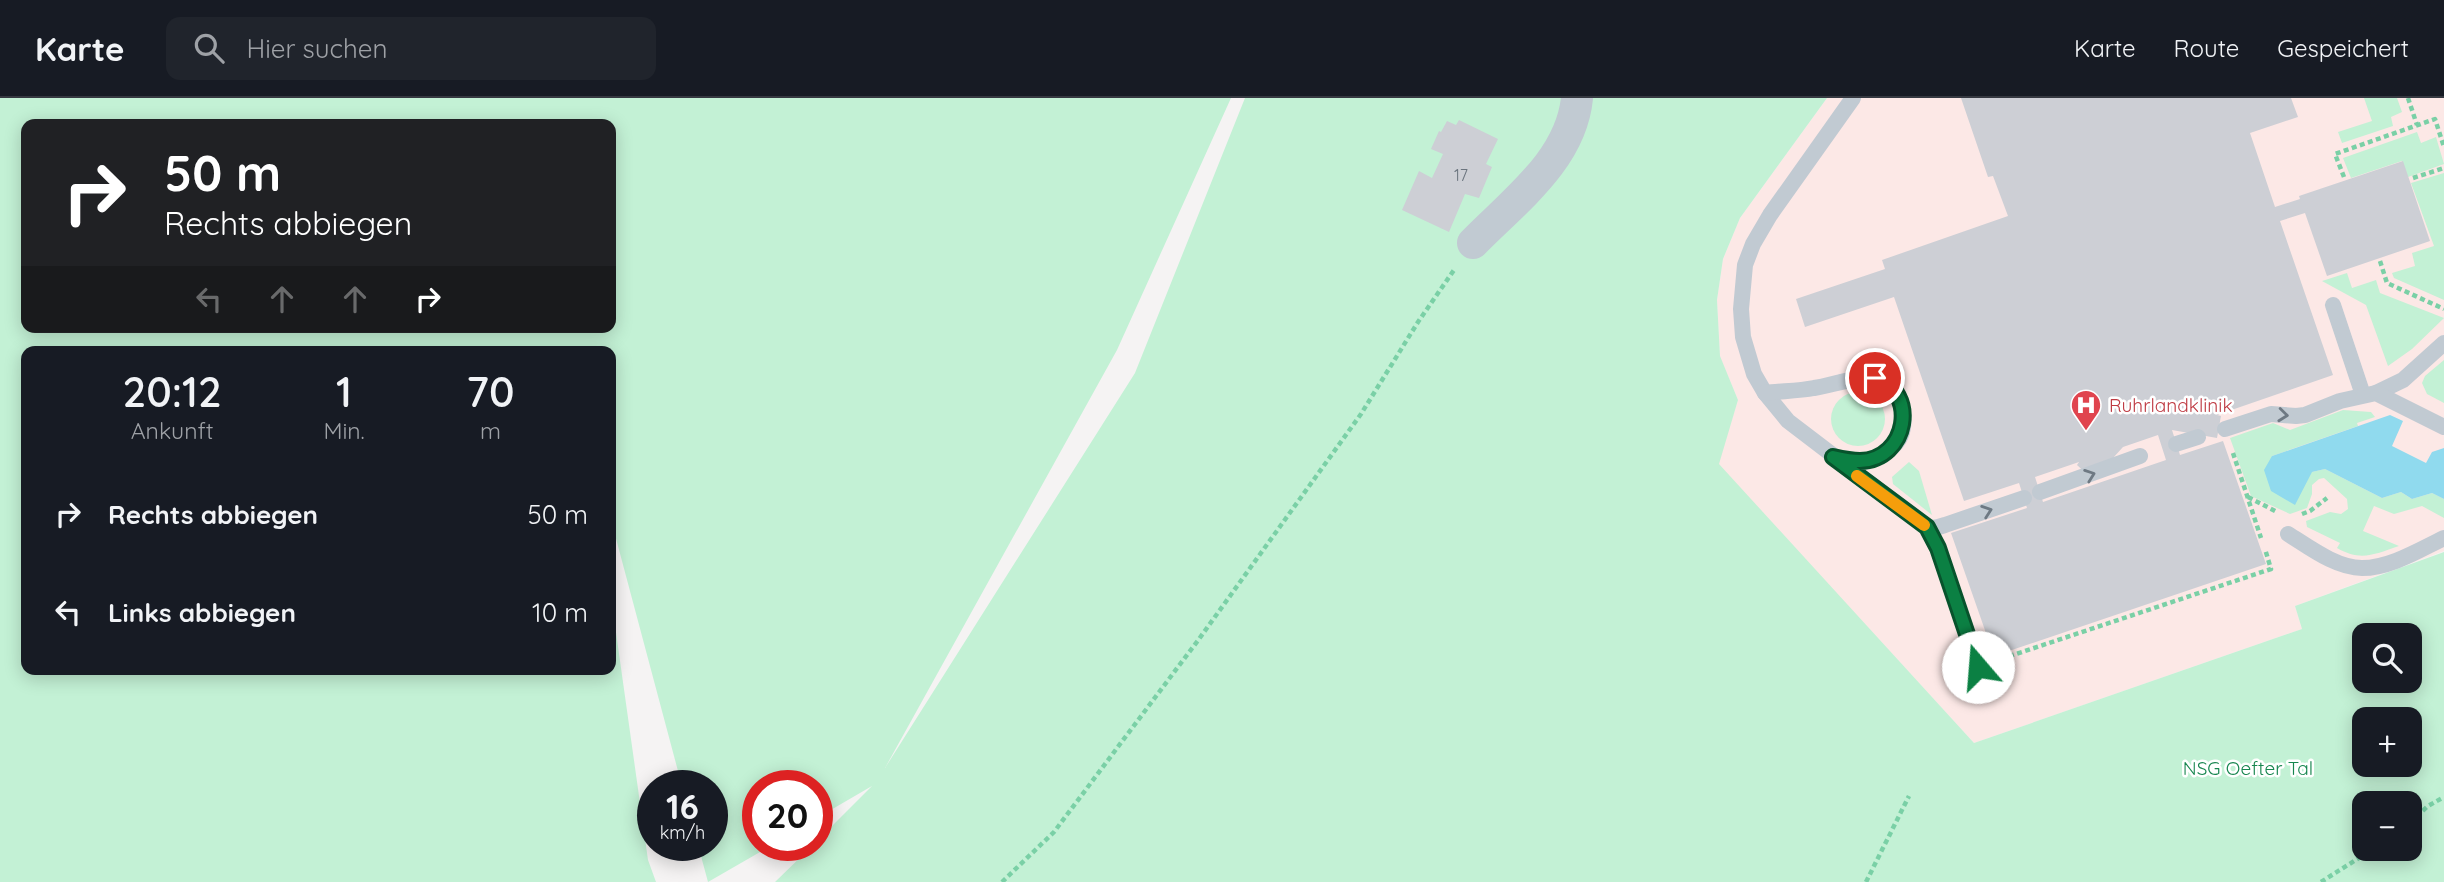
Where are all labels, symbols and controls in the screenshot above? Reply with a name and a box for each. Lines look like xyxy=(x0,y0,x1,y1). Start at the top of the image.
search box xyxy=(166,17,656,80)
text: Karte xyxy=(35,28,124,69)
icon: search xyxy=(190,29,228,67)
text: Hier suchen xyxy=(246,32,388,65)
text: Karte xyxy=(2074,33,2136,63)
text: Route xyxy=(2174,33,2239,63)
text: Gespeichert xyxy=(2277,33,2409,63)
text: 50 m xyxy=(164,142,281,203)
icon: right xyxy=(49,147,140,238)
house number: 17 xyxy=(1454,165,1468,185)
text: Rechts abbiegen xyxy=(164,203,412,243)
icon: left xyxy=(190,280,228,318)
icon: ahead xyxy=(263,280,301,318)
icon: ahead xyxy=(336,280,374,318)
icon: right xyxy=(409,280,447,318)
pin xyxy=(1845,348,1905,408)
icon: arrive xyxy=(1856,359,1894,397)
text: 20:12 xyxy=(123,365,222,418)
text: 1 xyxy=(336,365,352,418)
text: 70 xyxy=(466,365,514,418)
hospital icon: Ruhrlandklinik xyxy=(2069,388,2103,432)
place label: Ruhrlandklinik xyxy=(2109,393,2233,417)
one-way arrow xyxy=(2277,407,2288,422)
text: Ankunft xyxy=(131,416,214,445)
text: Min. xyxy=(323,416,365,445)
text: m xyxy=(480,416,501,445)
one-way arrow xyxy=(2084,469,2096,483)
icon: right xyxy=(49,495,87,533)
text: Rechts abbiegen xyxy=(108,498,318,531)
text: 50 m xyxy=(528,498,588,531)
one-way arrow xyxy=(1981,505,1993,519)
icon: left xyxy=(49,593,87,631)
text: Links abbiegen xyxy=(108,596,296,629)
text: 10 m xyxy=(532,596,588,629)
map controls xyxy=(2352,623,2422,861)
button: search xyxy=(2352,623,2422,693)
position arrow xyxy=(1941,630,2015,704)
button: + xyxy=(2352,707,2422,777)
park label: NSG Oefter Tal xyxy=(2183,756,2313,780)
speed limit sign: 20 xyxy=(742,770,833,861)
text: 16 xyxy=(666,784,699,828)
button: − xyxy=(2352,791,2422,861)
text: km/h xyxy=(660,821,705,844)

